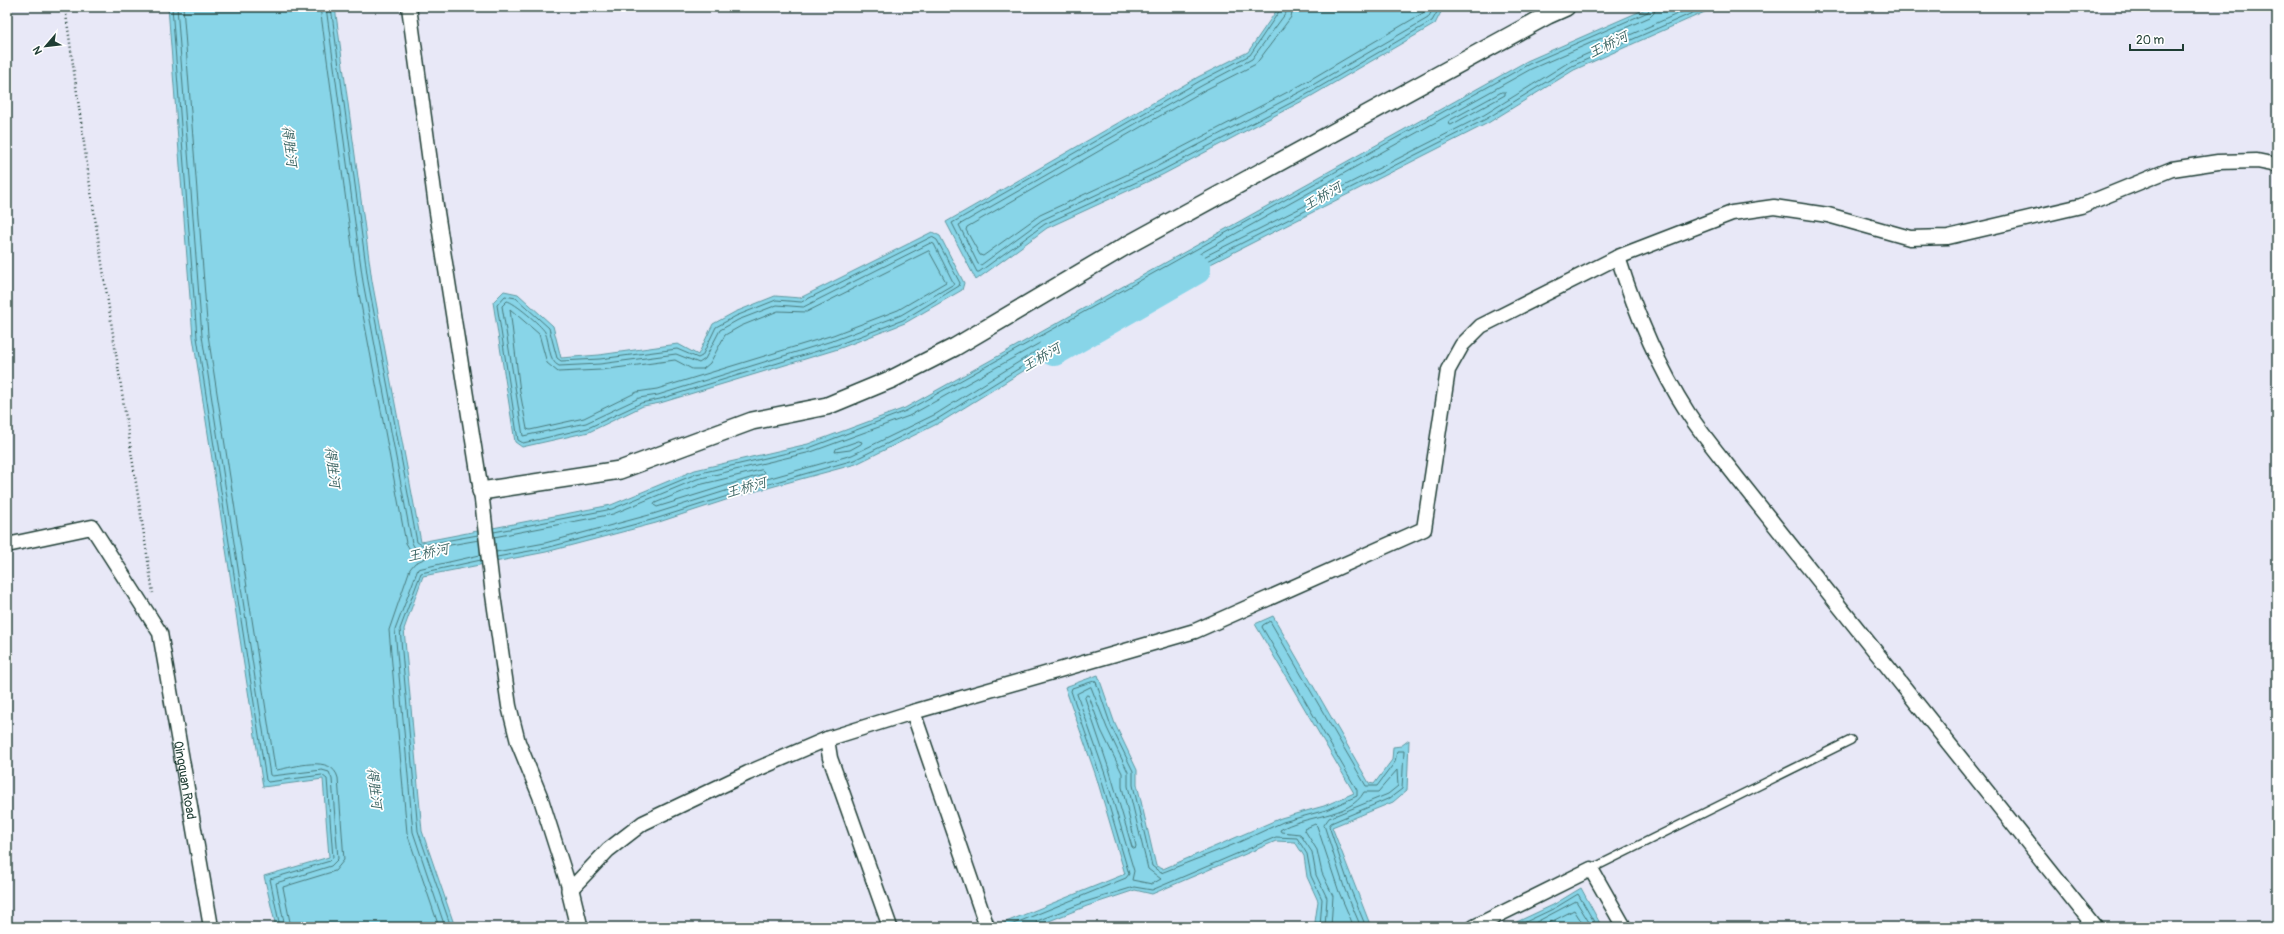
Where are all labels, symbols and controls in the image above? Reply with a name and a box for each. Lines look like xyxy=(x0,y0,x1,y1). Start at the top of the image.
north arrow xyxy=(26,26,66,66)
scale bar xyxy=(2130,26,2183,52)
water label: 王桥河 xyxy=(1586,27,1633,61)
text: 20 m xyxy=(2136,33,2165,48)
text: N xyxy=(30,44,45,57)
water label: 得胜河 xyxy=(279,124,301,170)
water label: 王桥河 xyxy=(1300,178,1346,214)
water label: 王桥河 xyxy=(1019,339,1065,375)
water label: 得胜河 xyxy=(322,445,344,491)
water label: 王桥河 xyxy=(724,473,771,501)
water label: 王桥河 xyxy=(406,540,452,565)
street label: Qingquan Road xyxy=(170,740,199,821)
water label: 得胜河 xyxy=(364,766,386,812)

